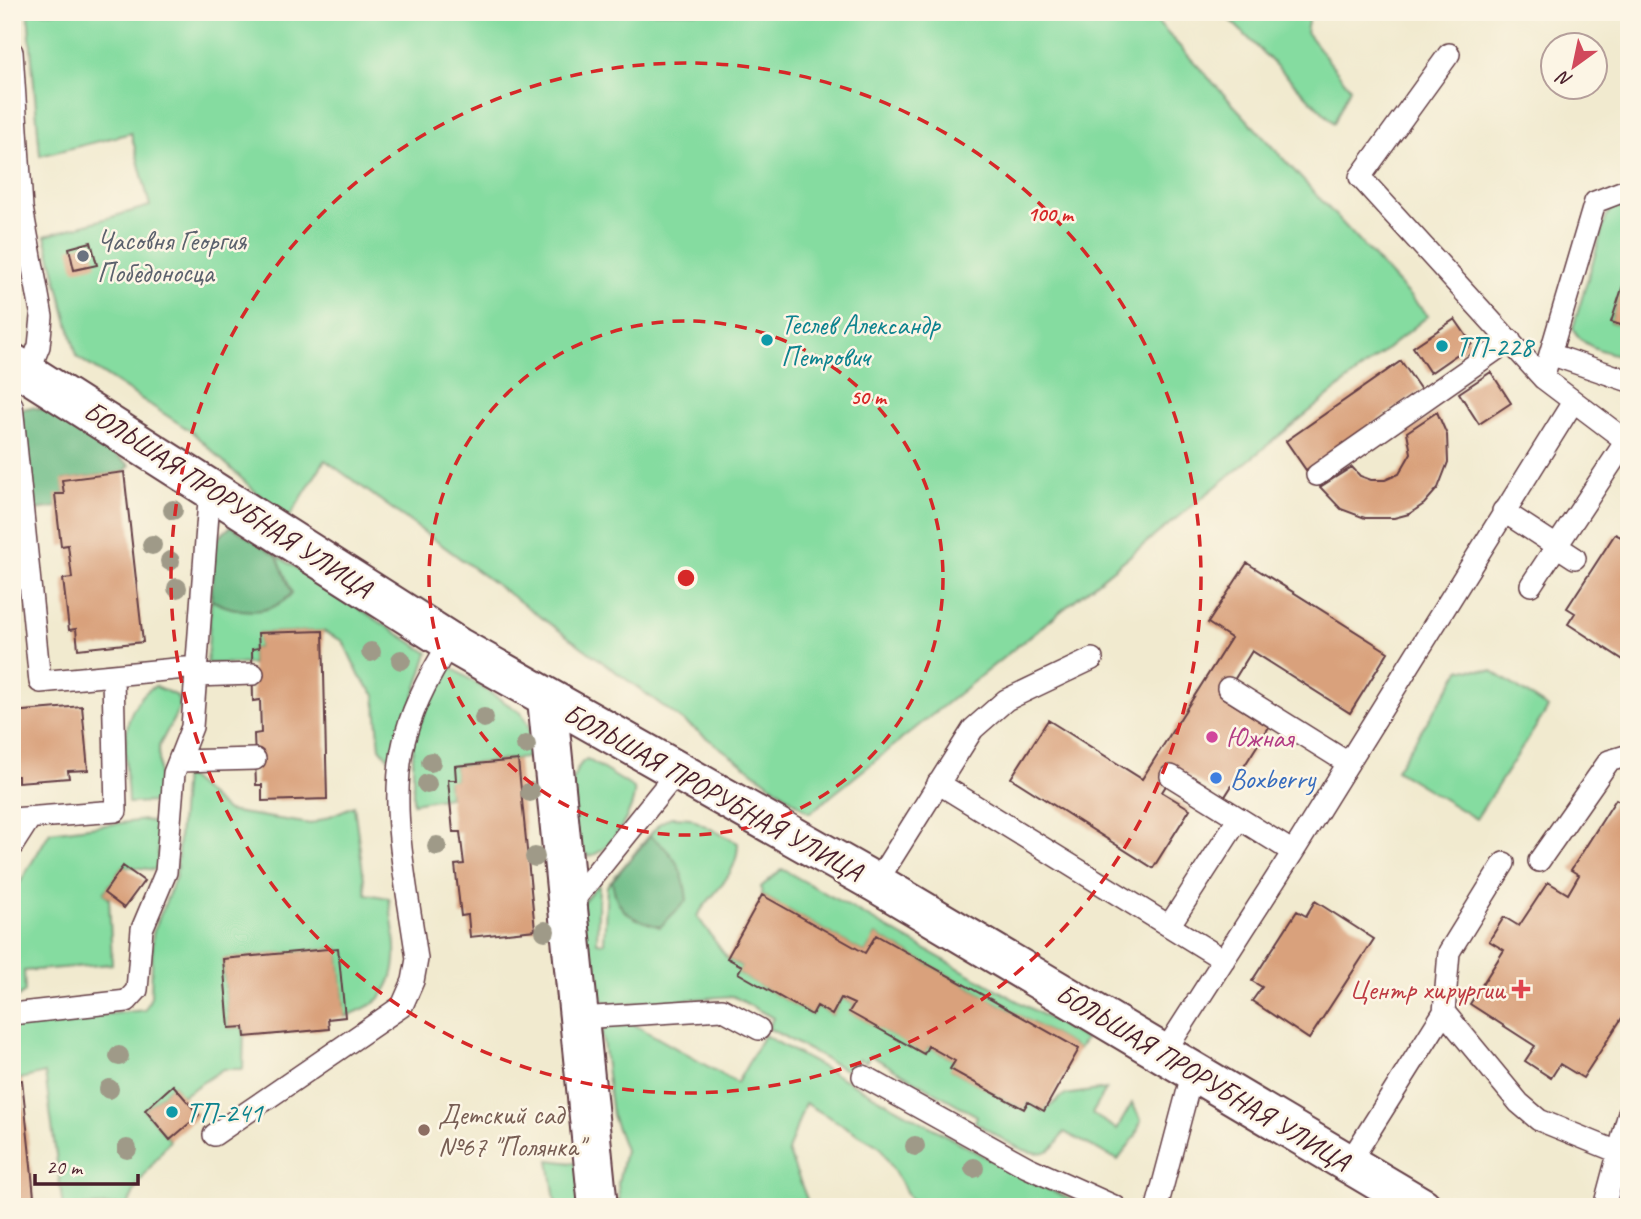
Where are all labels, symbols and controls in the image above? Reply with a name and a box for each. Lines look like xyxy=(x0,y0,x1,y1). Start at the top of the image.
north arrow xyxy=(1540,32,1610,102)
text: N xyxy=(1551,64,1577,93)
text: 100 m xyxy=(1027,201,1075,227)
place label: Часовня Георгия Победоносца xyxy=(97,223,247,290)
marker: Часовня Георгия Победоносца xyxy=(75,248,91,264)
place label: Теслев Александр Петрович xyxy=(781,307,942,374)
place label: ТП-228 xyxy=(1456,329,1535,364)
marker: Теслев Александр Петрович xyxy=(759,332,775,348)
marker: ТП-228 xyxy=(1434,338,1450,354)
text: 50 m xyxy=(850,384,888,410)
street label: БОЛЬШАЯ ПРОРУБНАЯ УЛИЦА xyxy=(77,393,380,606)
centre of rings xyxy=(674,566,698,590)
street label: БОЛЬШАЯ ПРОРУБНАЯ УЛИЦА xyxy=(557,695,870,890)
place label: Южная xyxy=(1226,720,1296,755)
marker: Южная xyxy=(1204,729,1220,745)
place label: Boxberry xyxy=(1230,761,1317,796)
marker: Boxberry xyxy=(1208,770,1224,786)
place label: Центр хирургии xyxy=(1349,972,1507,1007)
street label: БОЛЬШАЯ ПРОРУБНАЯ УЛИЦА xyxy=(1050,975,1358,1180)
marker: Центр хирургии xyxy=(1511,979,1531,999)
place label: ТП-241 xyxy=(186,1095,264,1130)
place label: Детский сад №67 "Полянка" xyxy=(438,1097,589,1164)
marker: ТП-241 xyxy=(164,1104,180,1120)
marker: Детский сад №67 "Полянка" xyxy=(416,1122,432,1138)
scale bar xyxy=(35,1142,138,1186)
text: 20 m xyxy=(46,1154,84,1180)

